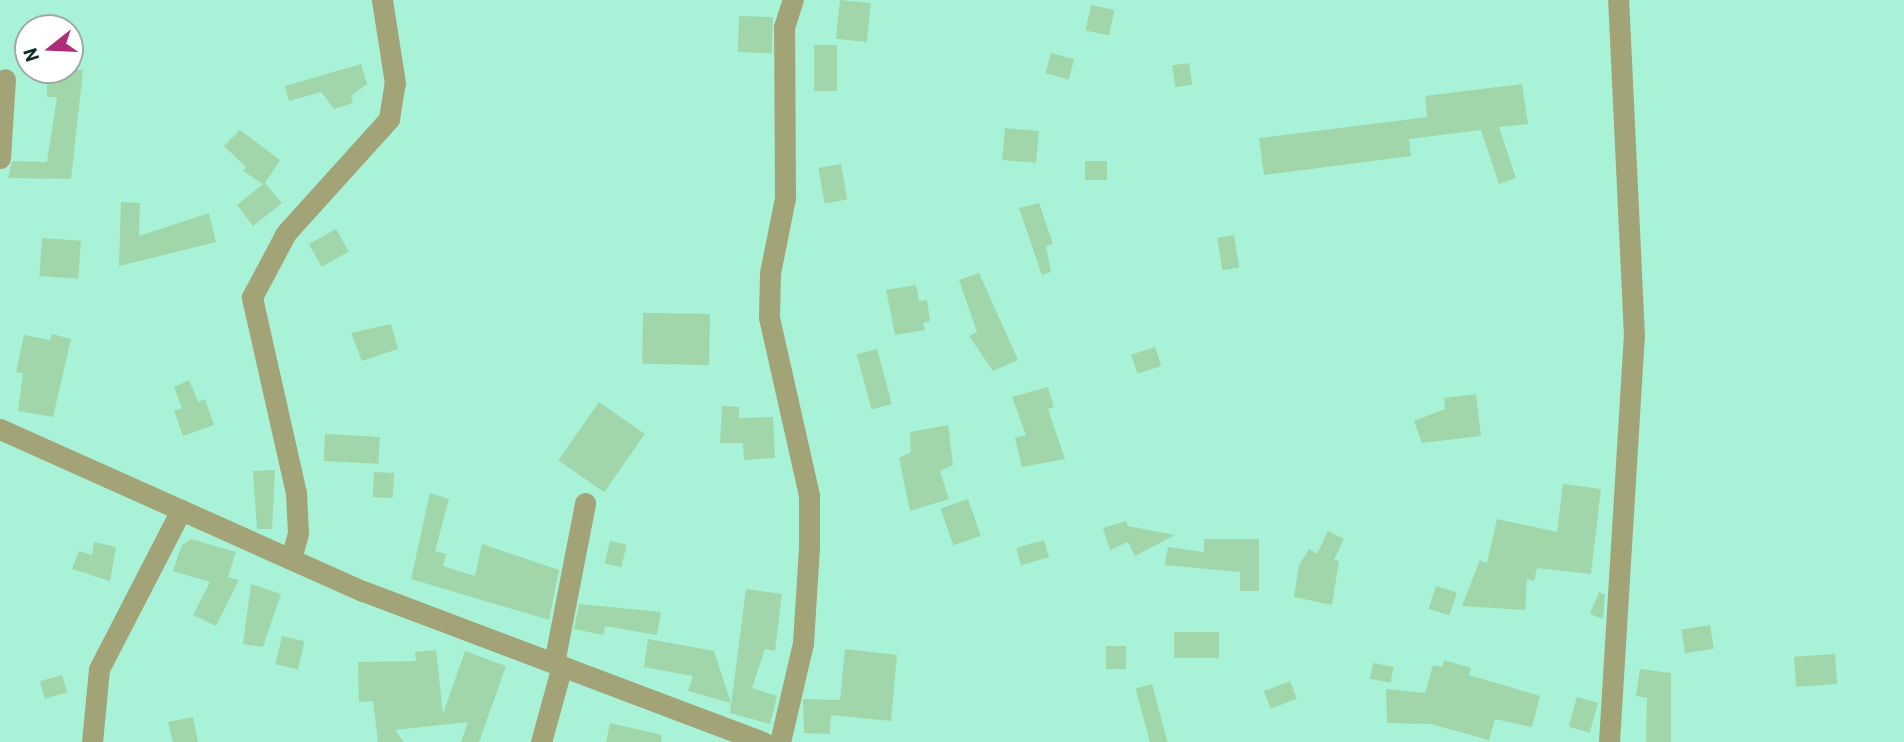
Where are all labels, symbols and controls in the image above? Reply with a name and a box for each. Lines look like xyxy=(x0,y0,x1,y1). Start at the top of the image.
north arrow xyxy=(14,14,84,84)
text: N xyxy=(18,45,43,65)

